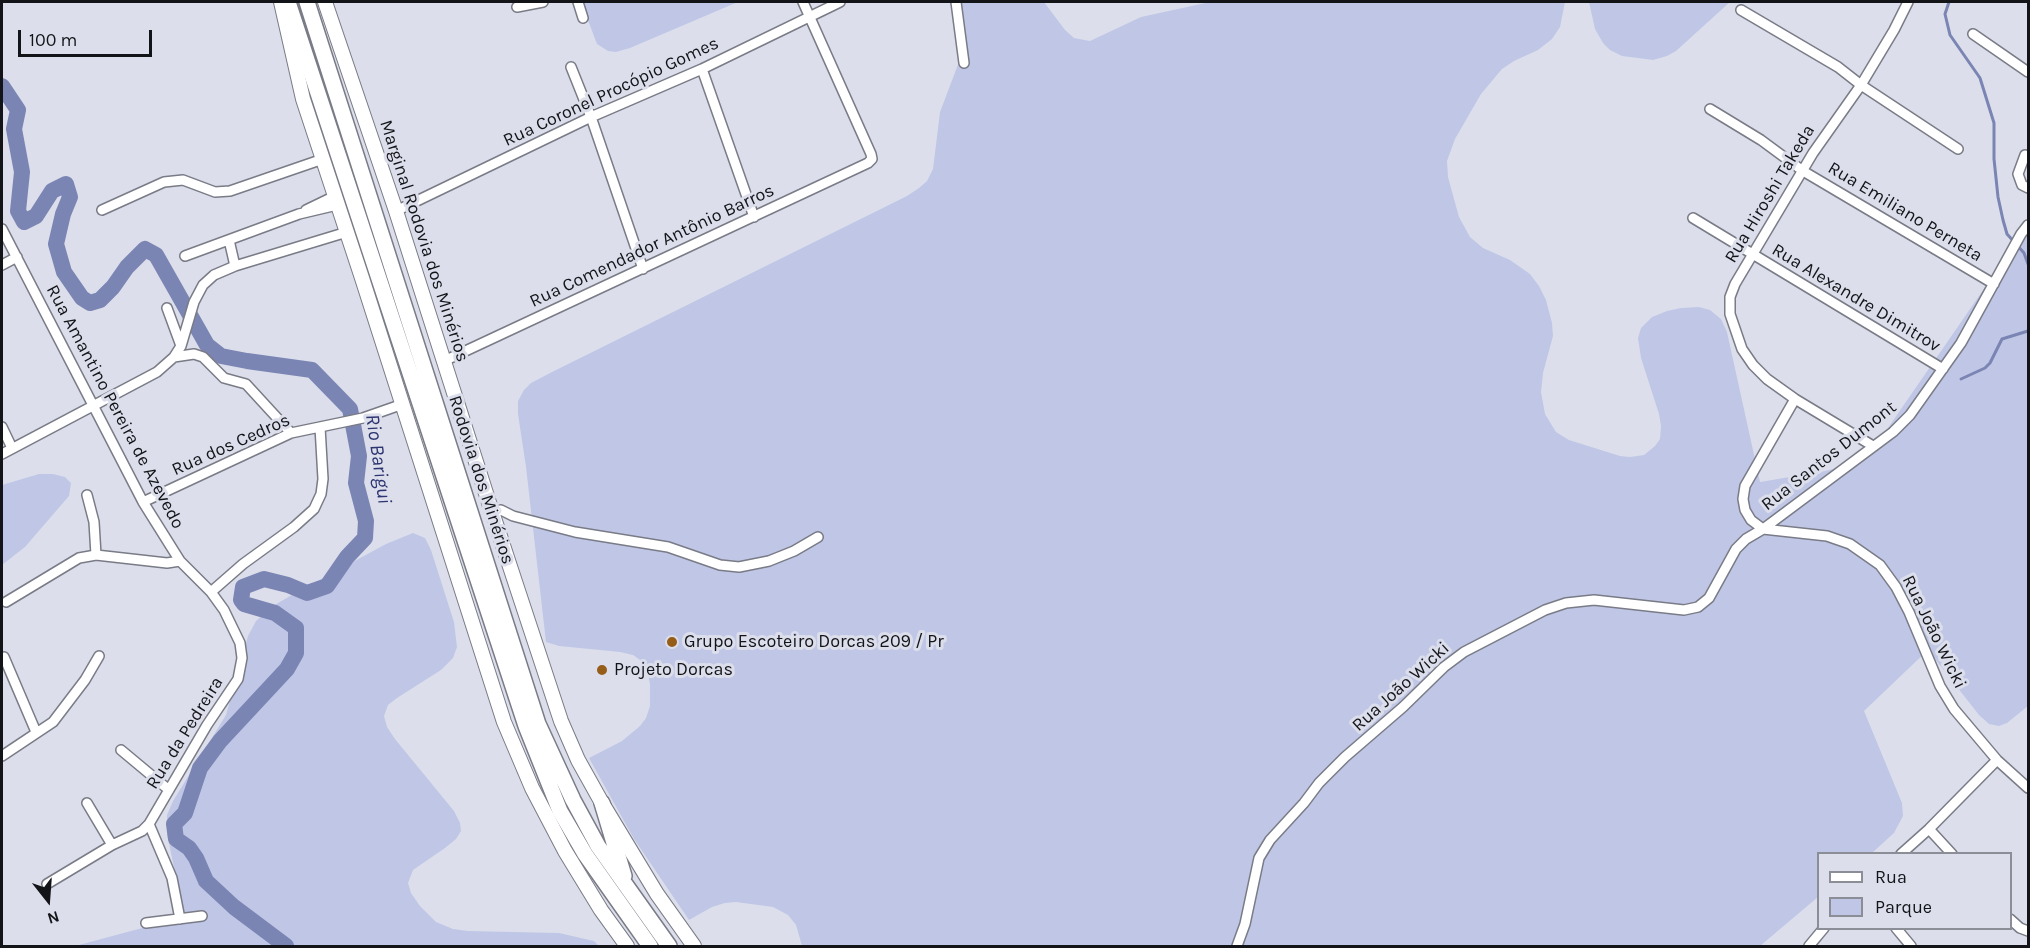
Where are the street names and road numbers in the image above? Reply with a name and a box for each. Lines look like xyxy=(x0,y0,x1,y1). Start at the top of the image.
street label: Rua Coronel Procópio Gomes xyxy=(500,33,722,151)
street label: Marginal Rodovia dos Minérios xyxy=(375,117,473,365)
street label: Rua Hiroshi Takeda xyxy=(1720,121,1820,267)
street label: Rua Emiliano Perneta xyxy=(1824,157,1986,267)
street label: Rua Comendador Antônio Barros xyxy=(526,180,778,312)
street label: Rua Alexandre Dimitrov xyxy=(1768,239,1944,357)
street label: Rua Amantino Pereira de Azevedo xyxy=(41,281,189,533)
street label: Rodovia dos Minérios xyxy=(444,393,518,567)
street label: Rua Santos Dumont xyxy=(1757,397,1901,515)
street label: Rua dos Cedros xyxy=(169,409,293,481)
street label: Rua João Wicki xyxy=(1897,572,1971,692)
street label: Rua João Wicki xyxy=(1348,638,1454,736)
street label: Rua da Pedreira xyxy=(142,673,228,793)

